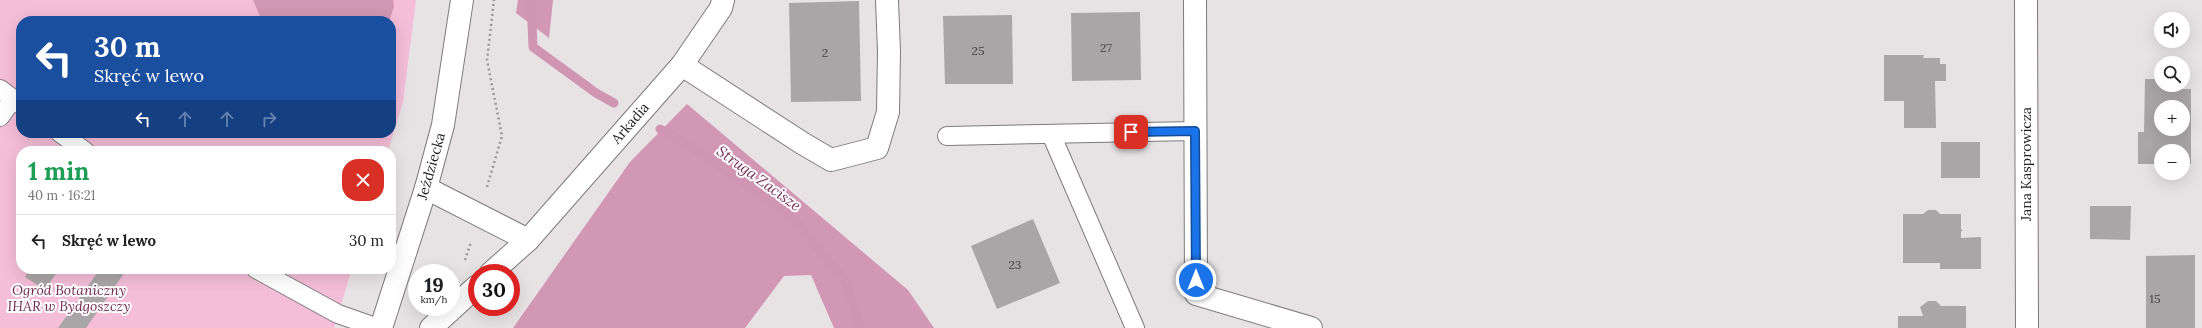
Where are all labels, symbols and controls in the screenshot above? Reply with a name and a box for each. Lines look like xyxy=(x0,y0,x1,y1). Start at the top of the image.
map controls xyxy=(2154,12,2190,180)
button: sound xyxy=(2154,12,2190,48)
text: 30 m xyxy=(94,29,161,65)
icon: left xyxy=(28,32,80,84)
house number: 27 xyxy=(1100,40,1112,55)
house number: 25 xyxy=(972,43,984,58)
house number: 2 xyxy=(822,45,828,60)
button: search xyxy=(2154,56,2190,92)
text: Skręć w lewo xyxy=(94,64,204,87)
street label: Arkadia xyxy=(606,99,653,148)
button: + xyxy=(2154,100,2190,136)
street label: Jana Kasprowicza xyxy=(2017,107,2035,222)
icon: left xyxy=(132,108,154,130)
icon: ahead xyxy=(174,108,196,130)
icon: ahead xyxy=(216,108,238,130)
icon: right xyxy=(258,108,280,130)
pin xyxy=(1114,115,1148,149)
icon: arrive xyxy=(1120,121,1142,143)
street label: Jeździecka xyxy=(413,130,449,203)
water label: Struga Zacisze xyxy=(713,141,805,215)
button: − xyxy=(2154,144,2190,180)
text: 1 min xyxy=(28,156,89,187)
button: close xyxy=(342,159,384,201)
text: 40 m · 16:21 xyxy=(28,187,95,204)
icon: left xyxy=(28,230,50,252)
text: Skręć w lewo xyxy=(62,231,156,250)
text: 30 m xyxy=(349,231,384,250)
house number: 23 xyxy=(1009,257,1022,272)
position arrow xyxy=(1175,259,1217,301)
speed limit sign: 30 xyxy=(468,264,520,316)
text: 19 xyxy=(424,272,444,297)
park label: Ogród Botaniczny IHAR w Bydgoszczy xyxy=(8,281,130,315)
house number: 15 xyxy=(2150,291,2160,306)
text: km/h xyxy=(420,293,448,306)

